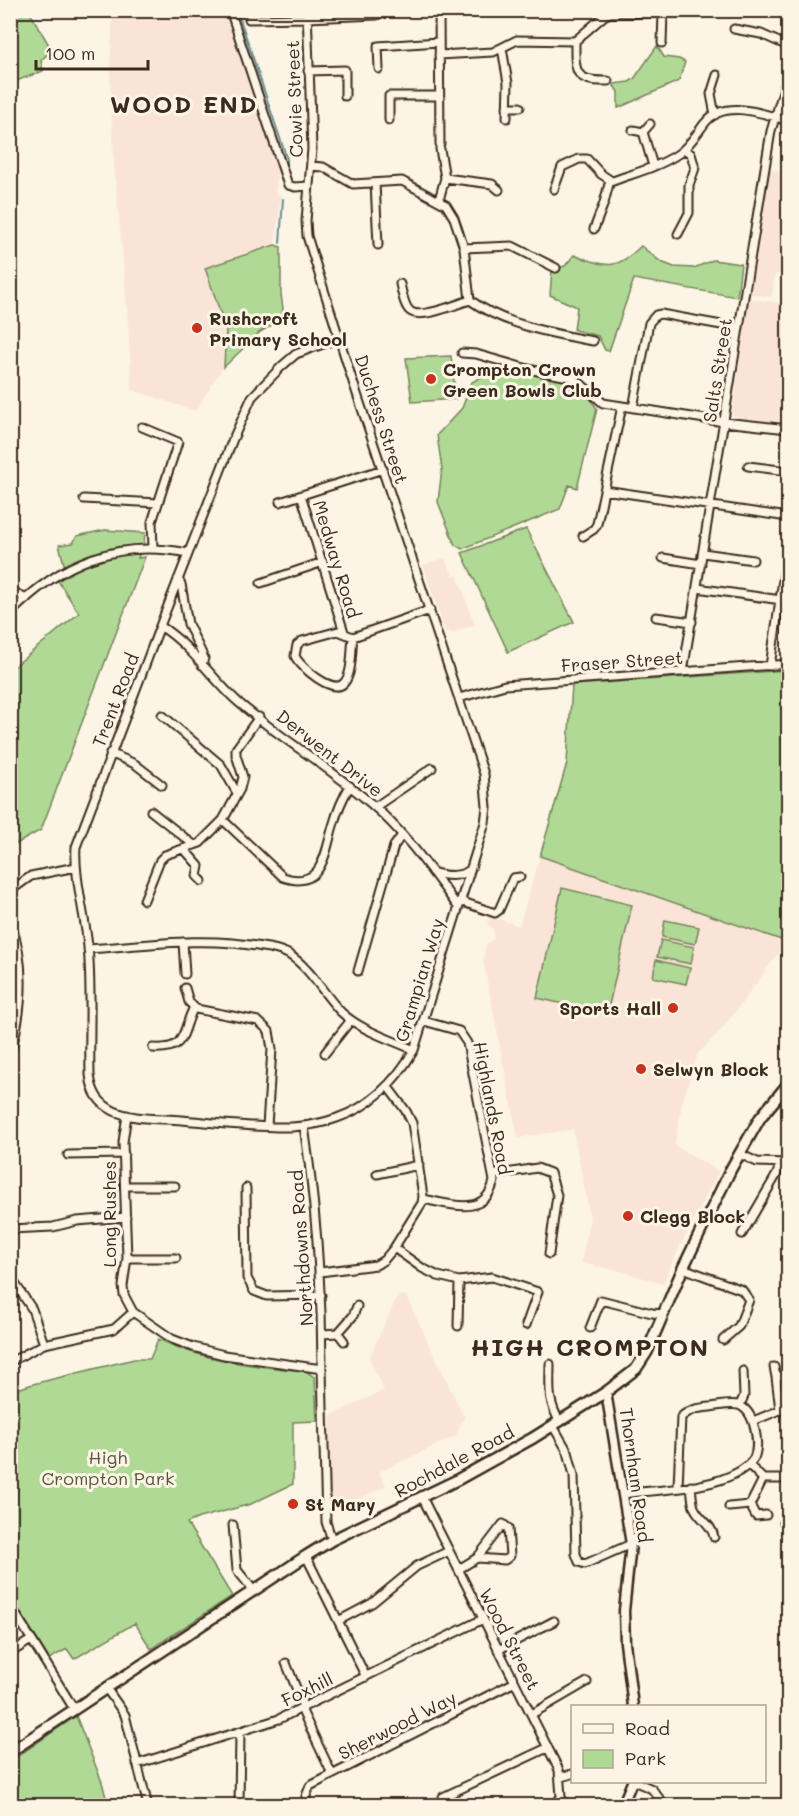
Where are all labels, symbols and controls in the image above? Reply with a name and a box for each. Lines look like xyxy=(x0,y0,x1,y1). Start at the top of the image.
scale bar xyxy=(36,33,148,71)
street label: Cowie Street xyxy=(280,40,308,158)
text: 100 m xyxy=(45,41,95,65)
district label: WOOD END xyxy=(110,88,258,119)
place label: Rushcroft Primary School xyxy=(209,306,347,351)
street label: Salts Street xyxy=(697,316,737,424)
marker: Rushcroft Primary School xyxy=(190,321,204,335)
street label: Duchess Street xyxy=(350,351,414,487)
place label: Crompton Crown Green Bowls Club xyxy=(443,357,602,402)
marker: Crompton Crown Green Bowls Club xyxy=(424,372,438,386)
street label: Medway Road xyxy=(308,497,366,621)
street label: Fraser Street xyxy=(560,645,684,677)
street label: Trent Road xyxy=(86,650,144,750)
street label: Derwent Drive xyxy=(272,704,388,802)
street label: Grampian Way xyxy=(389,915,449,1045)
place label: Sports Hall xyxy=(559,996,661,1020)
marker: Sports Hall xyxy=(666,1001,680,1015)
street label: Highlands Road xyxy=(468,1039,518,1177)
place label: Selwyn Block xyxy=(653,1057,769,1081)
marker: Selwyn Block xyxy=(634,1062,648,1076)
street label: Long Rushes xyxy=(97,1161,121,1267)
street label: Northdowns Road xyxy=(284,1169,318,1327)
place label: Clegg Block xyxy=(640,1204,745,1228)
marker: Clegg Block xyxy=(621,1209,635,1223)
district label: HIGH CROMPTON xyxy=(470,1331,710,1362)
street label: Thornham Road xyxy=(615,1406,657,1544)
street label: Rochdale Road xyxy=(390,1419,518,1503)
park label: High Crompton Park xyxy=(41,1445,175,1490)
place label: St Mary xyxy=(305,1492,376,1516)
marker: St Mary xyxy=(286,1497,300,1511)
street label: Wood Street xyxy=(474,1584,546,1694)
street label: Foxhill xyxy=(277,1666,337,1712)
street label: Sherwood Way xyxy=(334,1685,460,1765)
legend xyxy=(571,1705,766,1783)
text: Road xyxy=(625,1716,670,1740)
text: Park xyxy=(625,1746,666,1770)

